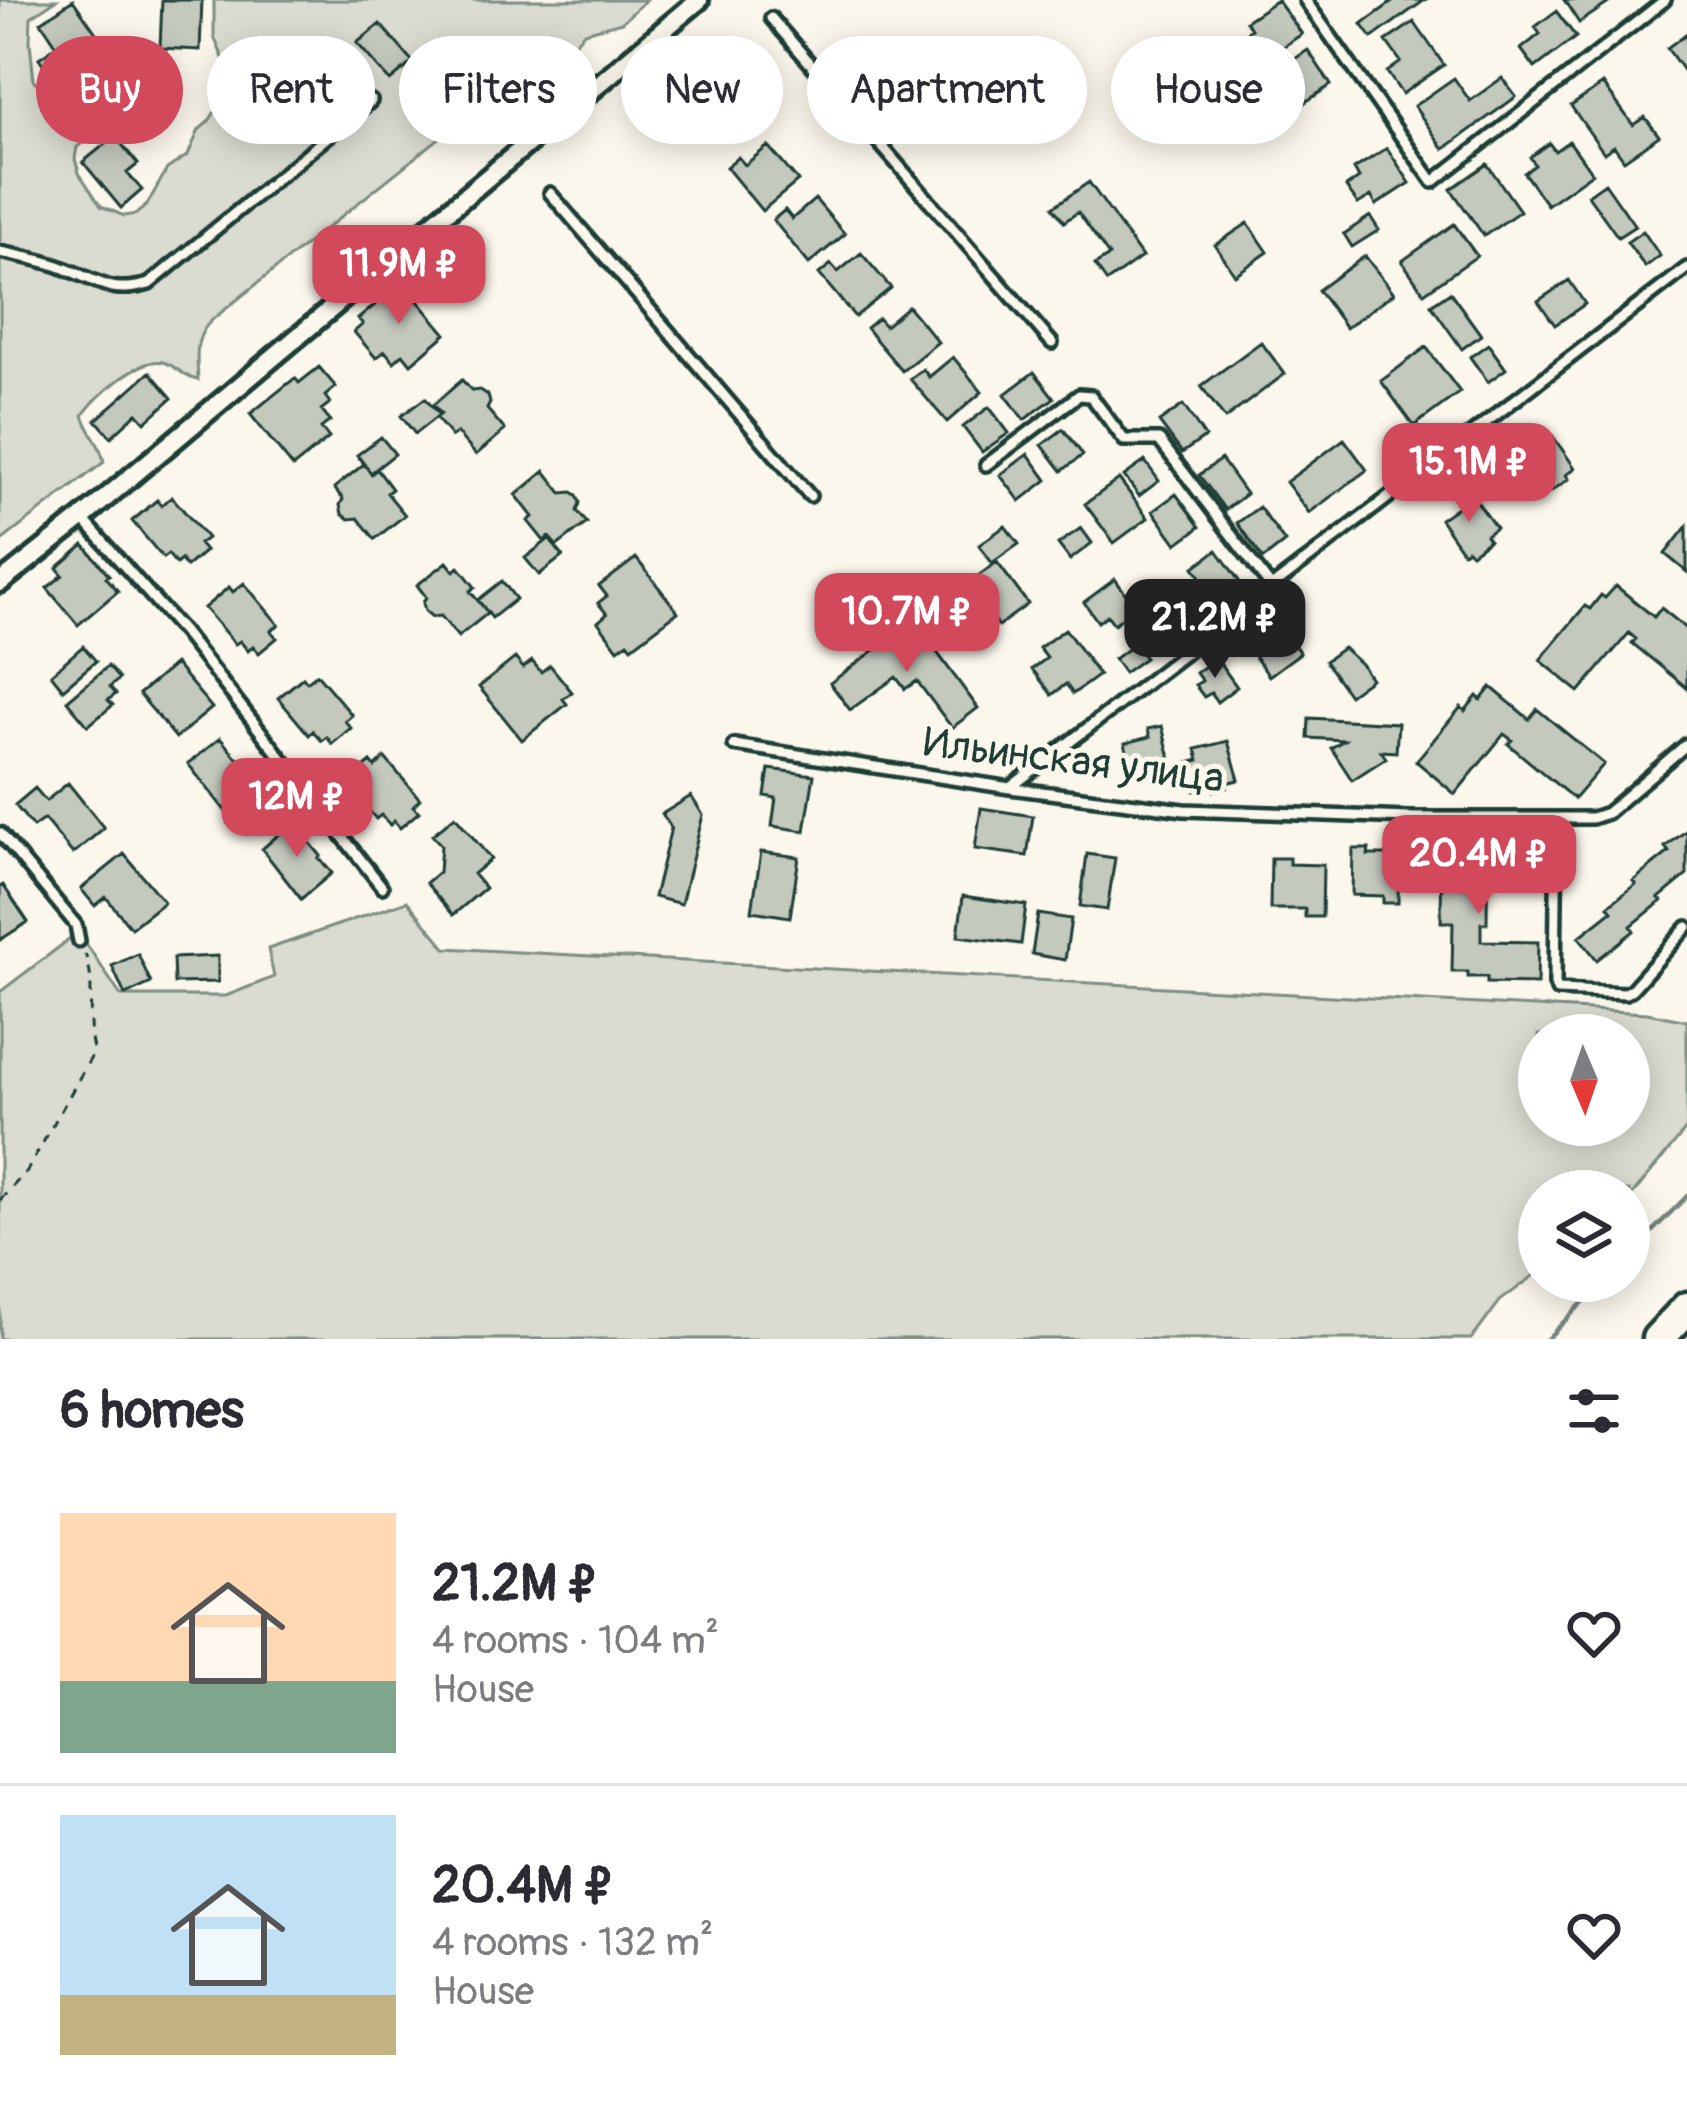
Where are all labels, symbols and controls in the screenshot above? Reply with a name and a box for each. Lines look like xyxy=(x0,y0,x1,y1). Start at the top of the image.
chip: Buy xyxy=(36,36,183,144)
chip: Rent xyxy=(207,36,375,144)
chip: Filters xyxy=(399,36,597,144)
chip: New xyxy=(621,36,783,144)
chip: Apartment xyxy=(807,36,1087,144)
chip: House xyxy=(1111,36,1305,144)
pin: 11.9M ₽ xyxy=(288,225,510,327)
text: 11.9M ₽ xyxy=(339,239,459,288)
pin: 15.1M ₽ xyxy=(1358,423,1580,525)
text: 15.1M ₽ xyxy=(1409,437,1529,486)
pin: 10.7M ₽ xyxy=(796,573,1018,675)
pin: 21.2M ₽ xyxy=(1104,579,1326,681)
text: 10.7M ₽ xyxy=(841,587,973,636)
text: 21.2M ₽ xyxy=(1151,593,1279,642)
street label: Ильинская улица xyxy=(921,717,1227,805)
pin: 12M ₽ xyxy=(213,758,381,860)
text: 12M ₽ xyxy=(249,772,346,821)
pin: 20.4M ₽ xyxy=(1368,815,1590,917)
text: 20.4M ₽ xyxy=(1409,829,1549,878)
north arrow xyxy=(1518,1014,1650,1146)
map controls xyxy=(1518,1014,1650,1302)
button: layers xyxy=(1518,1170,1650,1302)
icon: filters xyxy=(1561,1378,1627,1444)
text: 6 homes xyxy=(60,1379,244,1443)
text: 21.2M ₽ xyxy=(432,1552,599,1616)
icon: home xyxy=(156,1561,300,1705)
icon: heart xyxy=(1561,1600,1627,1666)
text: 4 rooms · 104 m² xyxy=(432,1616,719,1665)
text: House xyxy=(432,1665,534,1714)
text: 20.4M ₽ xyxy=(432,1854,614,1918)
icon: home xyxy=(156,1863,300,2007)
icon: heart xyxy=(1561,1902,1627,1968)
text: 4 rooms · 132 m² xyxy=(432,1918,713,1967)
text: House xyxy=(432,1967,534,2016)

